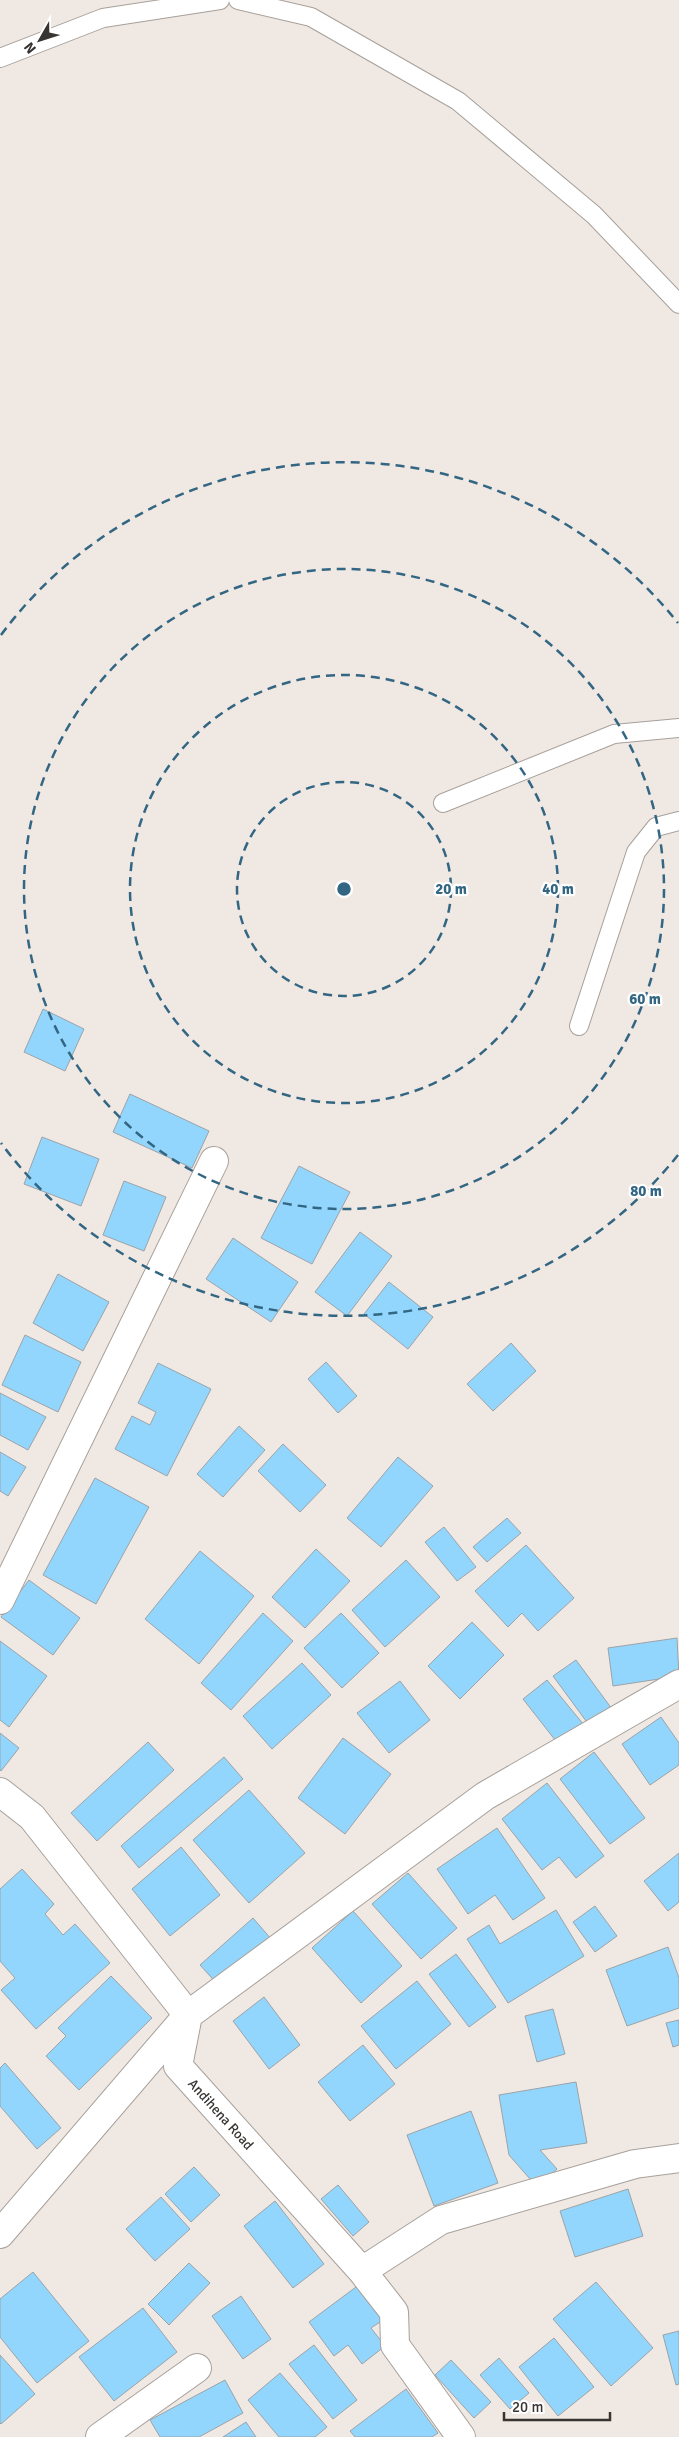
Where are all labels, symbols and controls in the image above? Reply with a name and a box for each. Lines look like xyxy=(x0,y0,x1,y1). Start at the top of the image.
north arrow xyxy=(15,15,65,65)
text: N xyxy=(21,39,40,57)
centre of rings xyxy=(335,880,353,898)
text: 20 m xyxy=(435,880,467,898)
text: 40 m xyxy=(542,880,574,898)
text: 60 m xyxy=(629,990,661,1008)
text: 80 m xyxy=(630,1182,662,1200)
street label: Andihena Road xyxy=(184,2075,257,2153)
scale bar xyxy=(504,2390,610,2422)
text: 20 m xyxy=(512,2398,543,2416)

